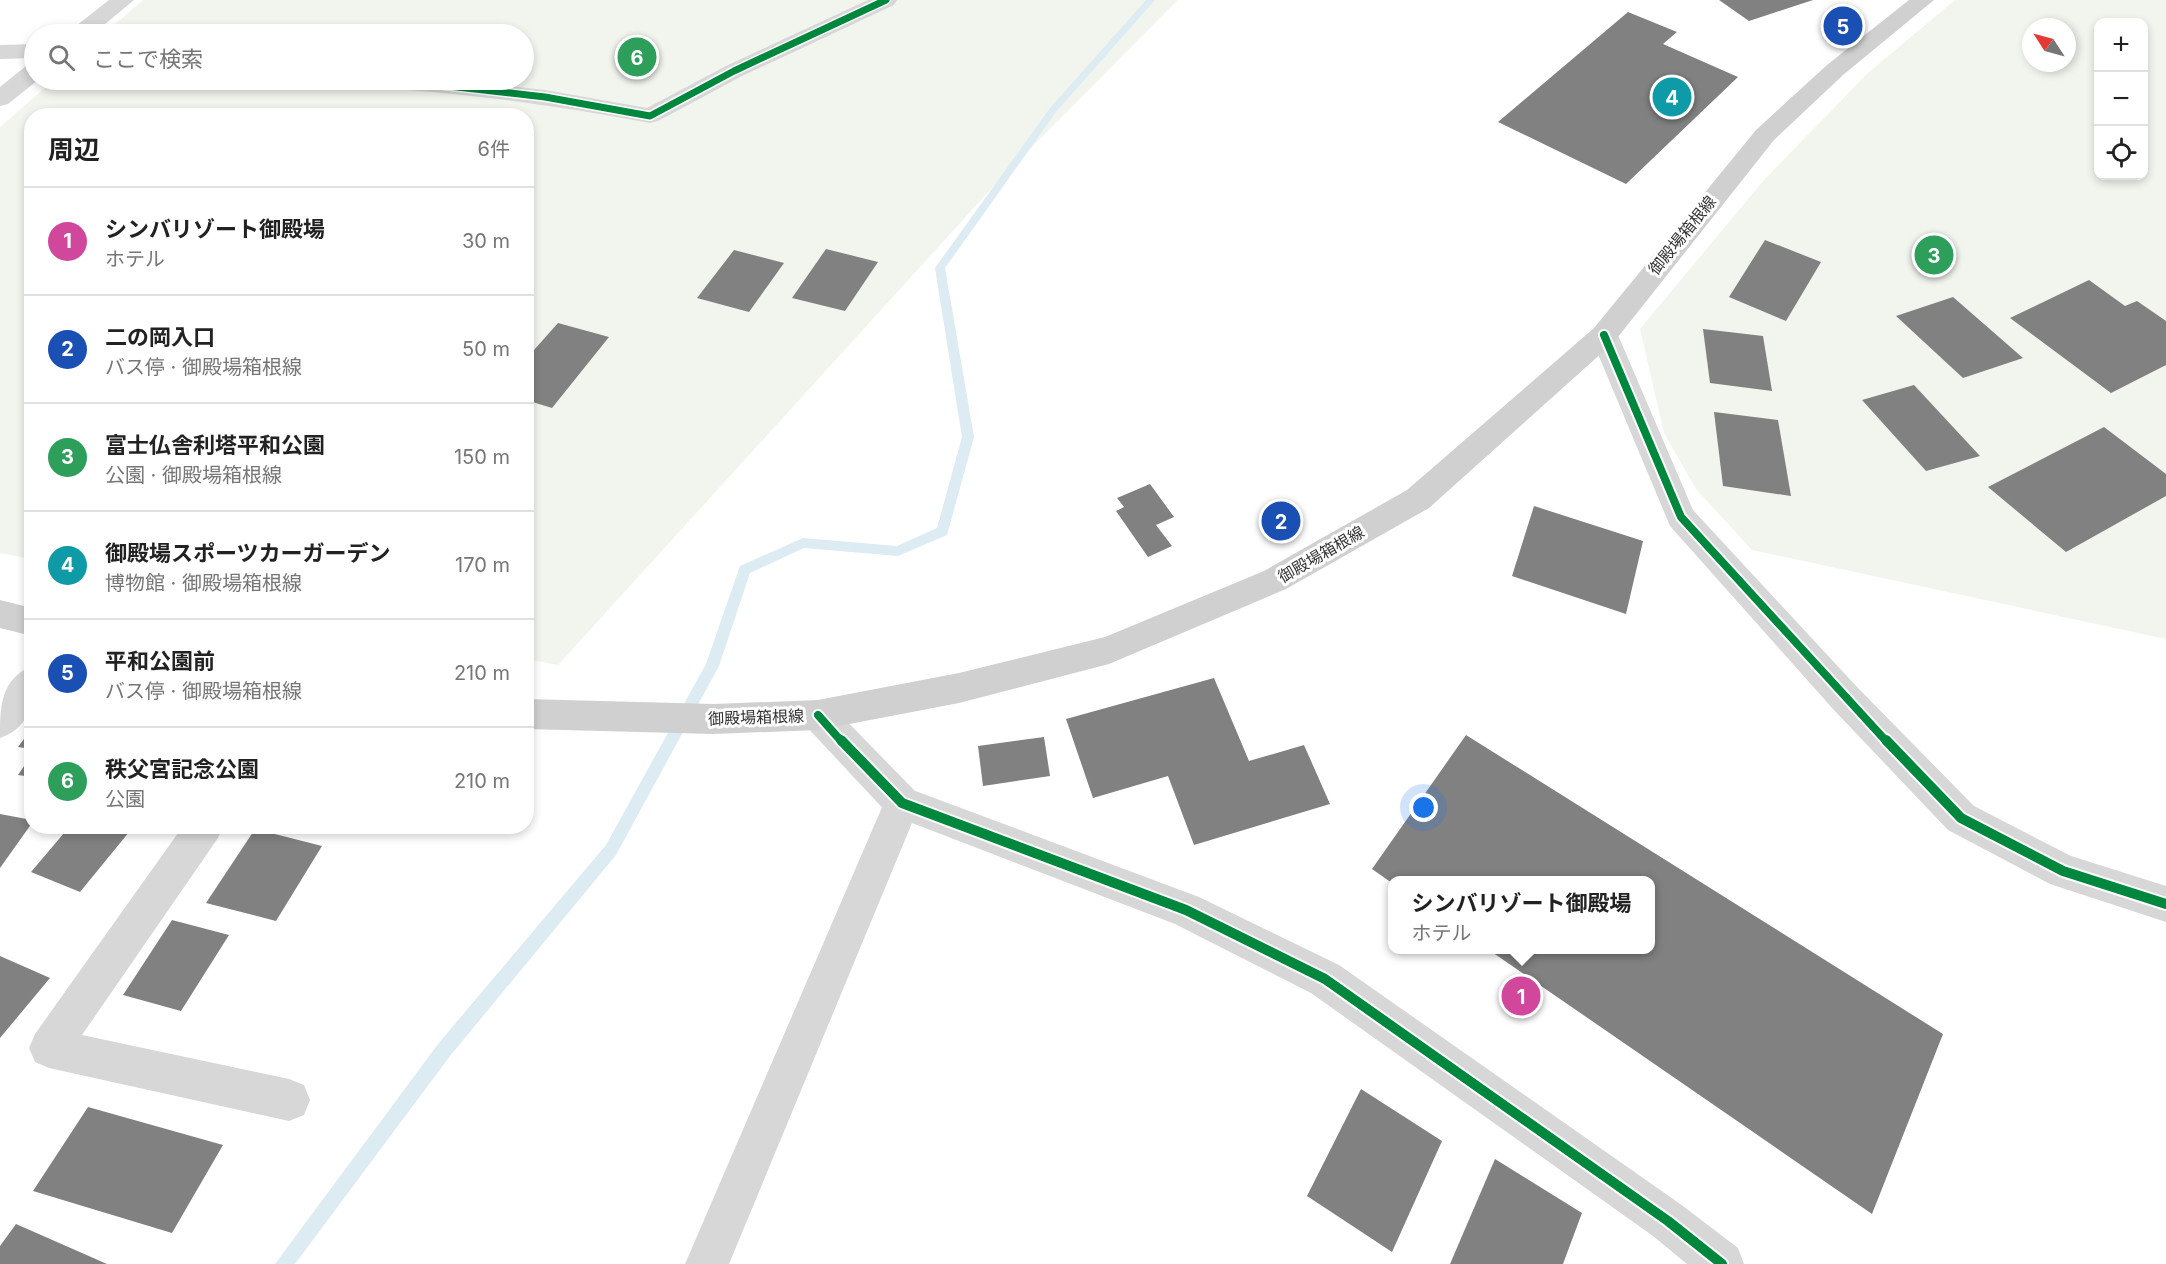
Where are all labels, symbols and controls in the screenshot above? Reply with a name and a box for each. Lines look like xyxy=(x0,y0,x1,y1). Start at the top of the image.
pin: 5 xyxy=(1824,3,1862,48)
north arrow xyxy=(2022,18,2076,72)
map controls xyxy=(2094,18,2148,180)
button: + xyxy=(2094,18,2148,72)
search box xyxy=(24,24,534,90)
pin: 6 xyxy=(618,34,656,80)
icon: search xyxy=(45,41,78,74)
text: ここで検索 xyxy=(93,46,203,72)
button: − xyxy=(2094,72,2148,126)
pin: 4 xyxy=(1652,74,1692,120)
button: locate xyxy=(2094,126,2148,180)
text: 周辺 xyxy=(48,134,100,165)
text: 6件 xyxy=(478,137,510,161)
street label: 御殿場箱根線 xyxy=(1644,191,1720,279)
text: シンバリゾート御殿場 xyxy=(105,216,325,242)
text: 1 xyxy=(63,229,72,253)
text: 30 m xyxy=(462,229,510,253)
pin: 3 xyxy=(1914,232,1954,278)
text: ホテル xyxy=(105,247,165,271)
text: 二の岡入口 xyxy=(105,324,215,350)
text: 2 xyxy=(61,337,74,361)
text: 50 m xyxy=(462,337,510,361)
text: バス停 · 御殿場箱根線 xyxy=(105,355,302,379)
text: 富士仏舎利塔平和公園 xyxy=(105,432,325,458)
text: 3 xyxy=(61,445,74,469)
text: 150 m xyxy=(454,445,510,469)
text: 公園 · 御殿場箱根線 xyxy=(105,463,282,487)
pin: 2 xyxy=(1262,498,1300,544)
street label: 御殿場箱根線 xyxy=(1274,521,1368,587)
text: 御殿場スポーツカーガーデン xyxy=(105,540,391,566)
text: 4 xyxy=(61,553,74,577)
text: 170 m xyxy=(455,553,510,577)
text: 博物館 · 御殿場箱根線 xyxy=(105,571,302,595)
text: 平和公園前 xyxy=(105,648,215,674)
text: 5 xyxy=(61,661,74,685)
text: 210 m xyxy=(454,661,510,685)
text: バス停 · 御殿場箱根線 xyxy=(105,679,302,703)
street label: 御殿場箱根線 xyxy=(708,705,804,729)
text: 秩父宮記念公園 xyxy=(105,756,259,782)
text: 6 xyxy=(61,769,74,793)
text: 210 m xyxy=(454,769,510,793)
text: 公園 xyxy=(105,787,145,811)
your location xyxy=(1409,793,1438,822)
popup xyxy=(1388,876,1655,954)
text: シンバリゾート御殿場 xyxy=(1411,890,1632,916)
text: ホテル xyxy=(1411,921,1471,945)
pin: 1 xyxy=(1502,974,1540,1018)

